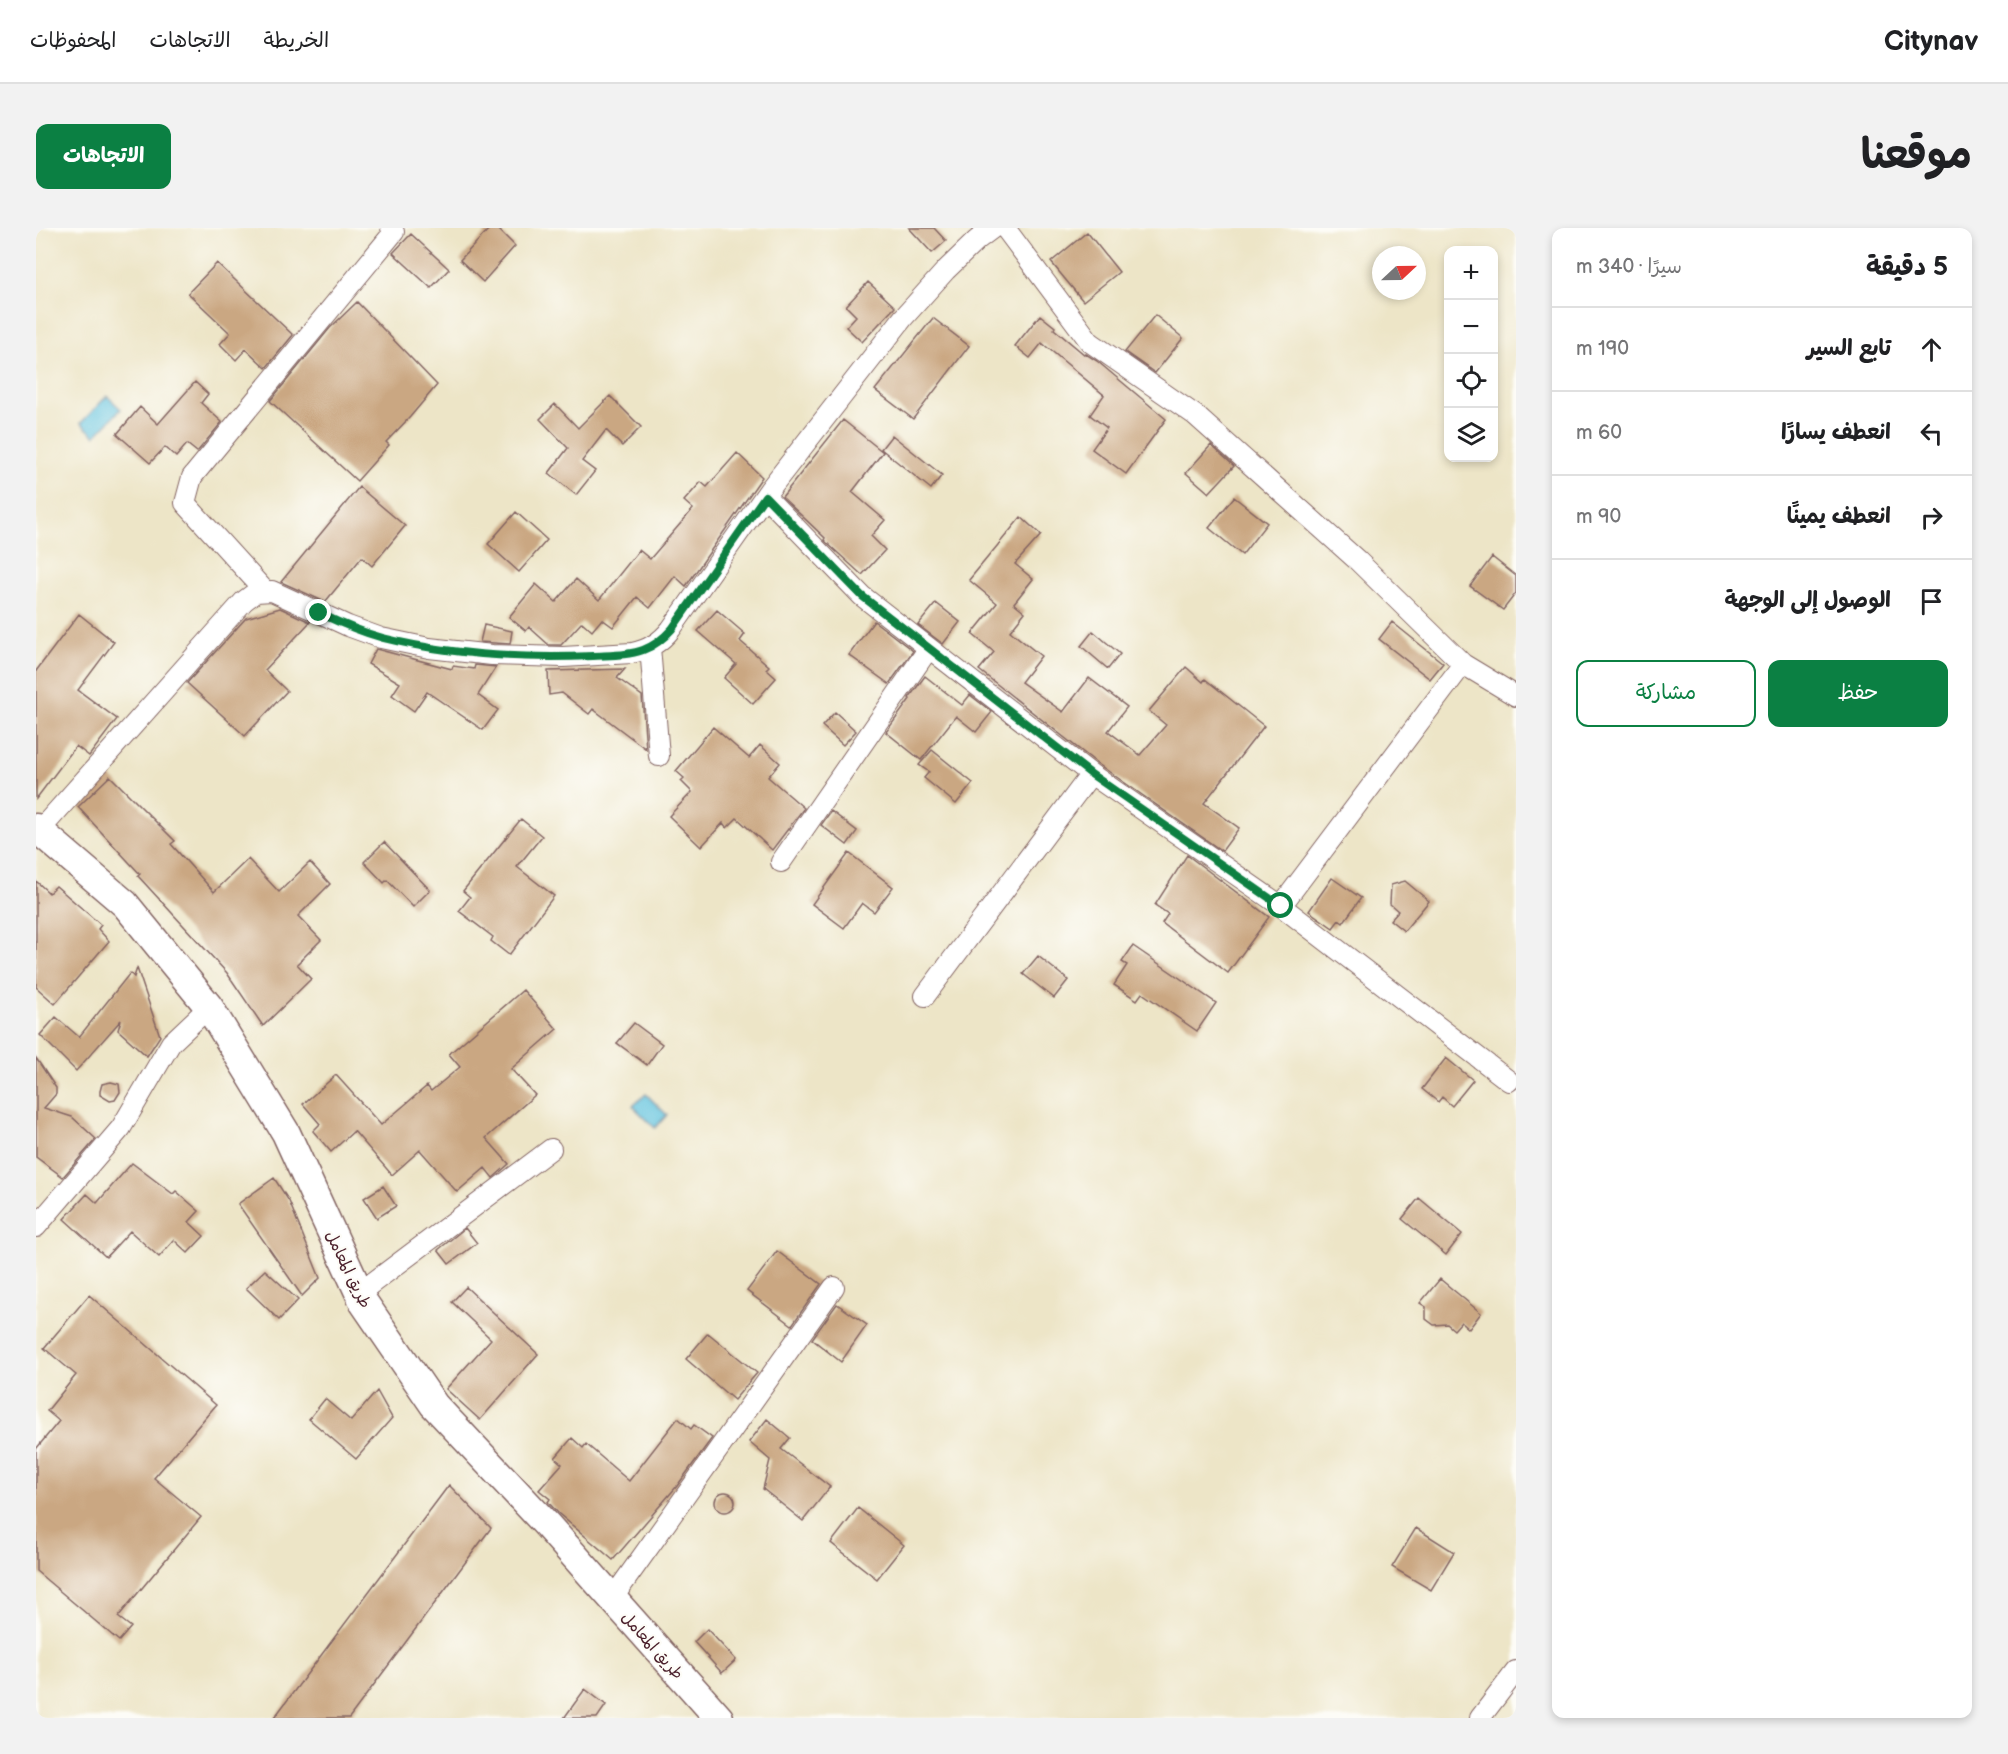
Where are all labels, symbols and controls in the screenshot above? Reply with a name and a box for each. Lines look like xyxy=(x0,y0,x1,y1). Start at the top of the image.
text: Citynav xyxy=(1884,25,1978,58)
text: المحفوظات xyxy=(30,28,116,53)
text: الاتجاهات xyxy=(149,28,231,53)
text: الخريطة xyxy=(264,28,329,53)
button: الاتجاهات xyxy=(36,124,171,189)
text: موقعنا xyxy=(1861,130,1972,181)
north arrow xyxy=(1372,246,1426,300)
map controls xyxy=(1444,246,1498,462)
button: + xyxy=(1444,246,1498,300)
text: 5 دقيقة xyxy=(1866,252,1948,283)
text: سيرًا · 340 m xyxy=(1576,255,1682,279)
button: − xyxy=(1444,300,1498,354)
icon: ahead xyxy=(1915,333,1948,366)
text: تابع السير xyxy=(1807,335,1891,362)
text: 190 m xyxy=(1576,337,1629,361)
button: locate xyxy=(1444,354,1498,408)
button: layers xyxy=(1444,408,1498,462)
icon: left xyxy=(1915,417,1948,450)
text: انعطف يسارًا xyxy=(1781,419,1891,446)
text: 60 m xyxy=(1576,421,1622,445)
icon: right xyxy=(1915,501,1948,534)
text: انعطف يمينًا xyxy=(1787,503,1891,530)
text: 90 m xyxy=(1576,505,1621,529)
icon: arrive xyxy=(1915,585,1948,618)
text: الوصول إلى الوجهة xyxy=(1724,587,1891,614)
route end xyxy=(305,599,331,625)
button: مشاركة xyxy=(1576,660,1756,727)
button: حفظ xyxy=(1768,660,1948,727)
route start xyxy=(1267,892,1293,918)
street label: طريق المعامل xyxy=(321,1228,375,1312)
street label: طريق المعامل xyxy=(617,1608,687,1684)

